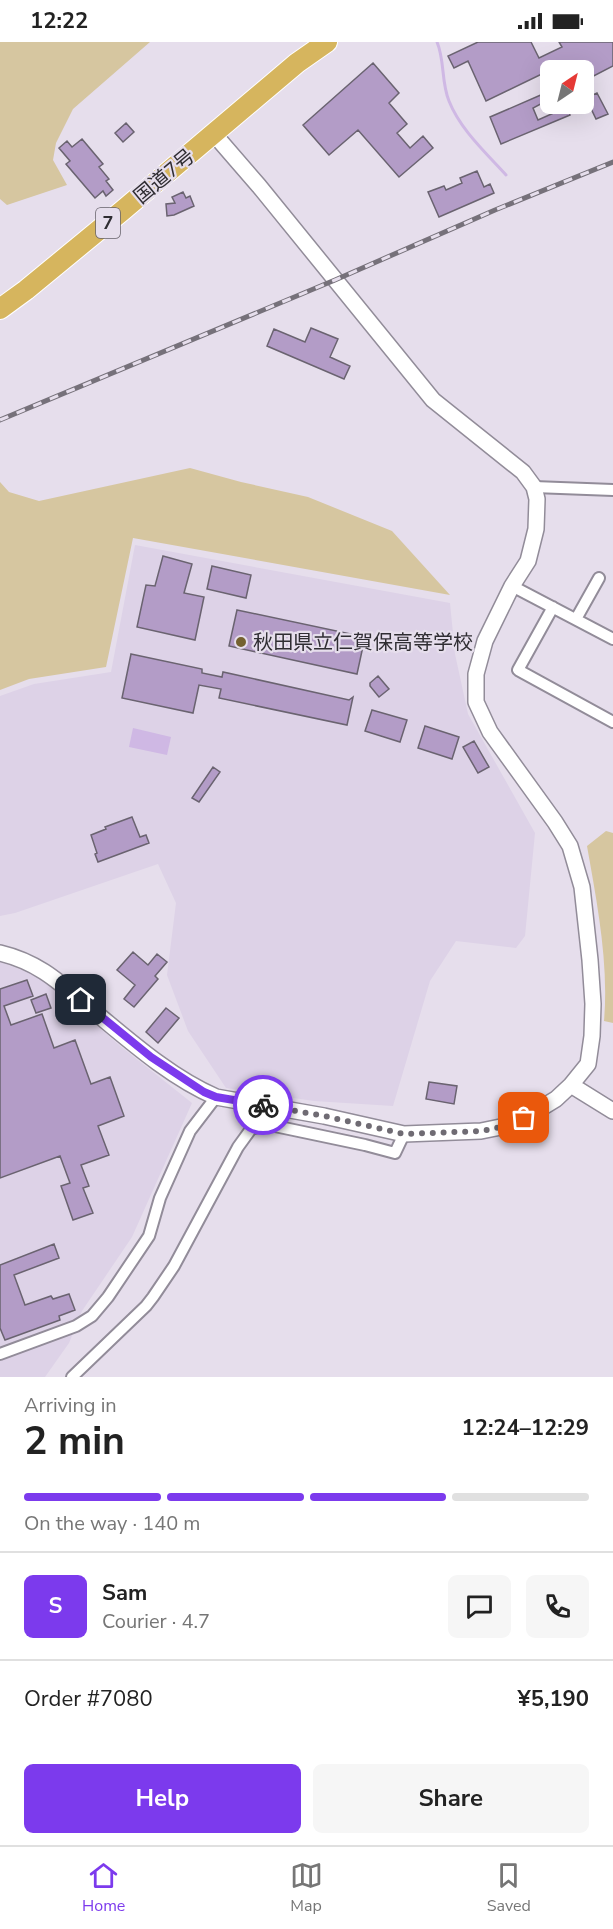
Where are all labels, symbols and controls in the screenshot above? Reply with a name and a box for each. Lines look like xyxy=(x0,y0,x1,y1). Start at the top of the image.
text: 12:22 xyxy=(30,6,88,36)
north arrow xyxy=(540,60,594,114)
map controls xyxy=(540,60,594,114)
street label: 国道7号 xyxy=(128,143,201,210)
road number: 7 xyxy=(96,208,120,238)
place label: 秋田県立仁賀保高等学校 xyxy=(253,629,473,656)
marker: 秋田県立仁賀保高等学校 xyxy=(234,635,248,649)
pin xyxy=(55,974,106,1025)
icon: home xyxy=(64,983,97,1016)
courier xyxy=(233,1075,293,1135)
icon: bike xyxy=(247,1089,280,1122)
pin xyxy=(498,1092,549,1143)
icon: bag xyxy=(507,1101,540,1134)
text: Arriving in xyxy=(24,1392,117,1419)
text: 12:24–12:29 xyxy=(461,1413,589,1443)
text: 2 min xyxy=(24,1415,125,1468)
text: On the way · 140 m xyxy=(24,1510,200,1537)
button: chat xyxy=(448,1575,511,1638)
button: phone xyxy=(526,1575,589,1638)
text: Sam xyxy=(102,1578,147,1608)
text: S xyxy=(49,1591,62,1621)
text: Courier · 4.7 xyxy=(102,1608,210,1635)
text: Order #7080 xyxy=(24,1684,153,1714)
text: ¥5,190 xyxy=(518,1684,589,1714)
button: Help xyxy=(24,1764,301,1833)
button: Share xyxy=(313,1764,589,1833)
tab: Home xyxy=(82,1859,125,1917)
tab: Map xyxy=(290,1859,323,1917)
tab: Saved xyxy=(487,1859,531,1917)

